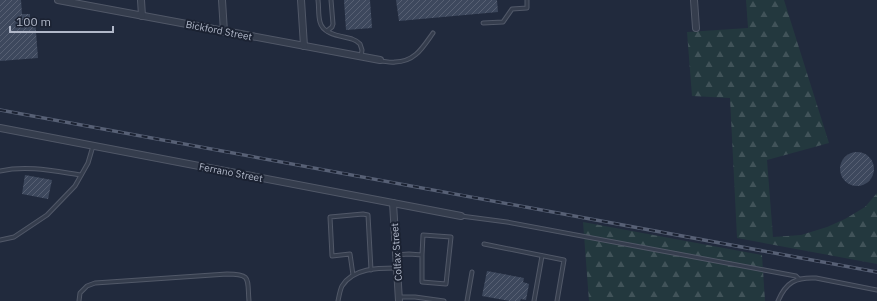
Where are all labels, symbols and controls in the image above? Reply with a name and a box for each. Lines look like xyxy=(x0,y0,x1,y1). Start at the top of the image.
scale bar xyxy=(10,8,113,34)
text: 100 m xyxy=(16,14,51,29)
street label: Bickford Street xyxy=(185,18,254,43)
street label: Ferrano Street xyxy=(198,160,264,185)
street label: Colfax Street xyxy=(388,222,405,281)

